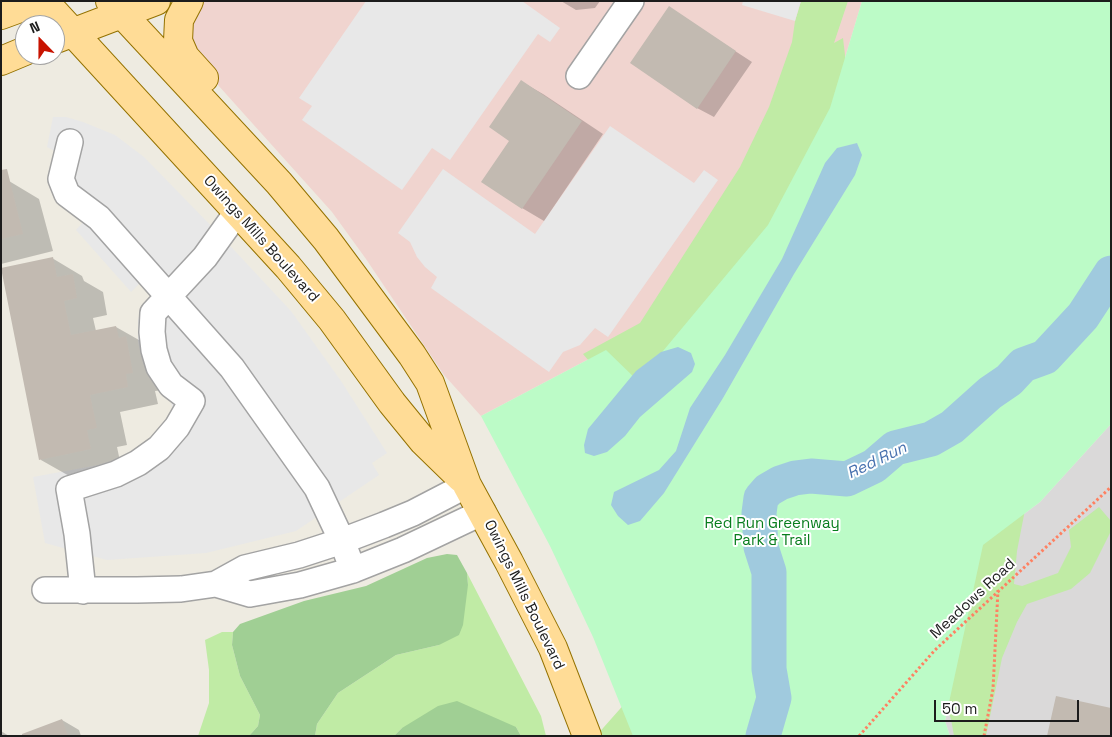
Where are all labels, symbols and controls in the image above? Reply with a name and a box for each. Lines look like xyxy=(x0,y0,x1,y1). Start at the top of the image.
north arrow xyxy=(15,15,65,65)
text: N xyxy=(27,17,42,37)
street label: Owings Mills Boulevard xyxy=(199,172,323,306)
water label: Red Run xyxy=(844,438,910,484)
park label: Red Run Greenway Park & Trail xyxy=(704,515,840,550)
street label: Owings Mills Boulevard xyxy=(480,517,568,673)
street label: Meadows Road xyxy=(927,555,1019,643)
scale bar xyxy=(937,690,1082,722)
text: 50 m xyxy=(942,699,977,718)

